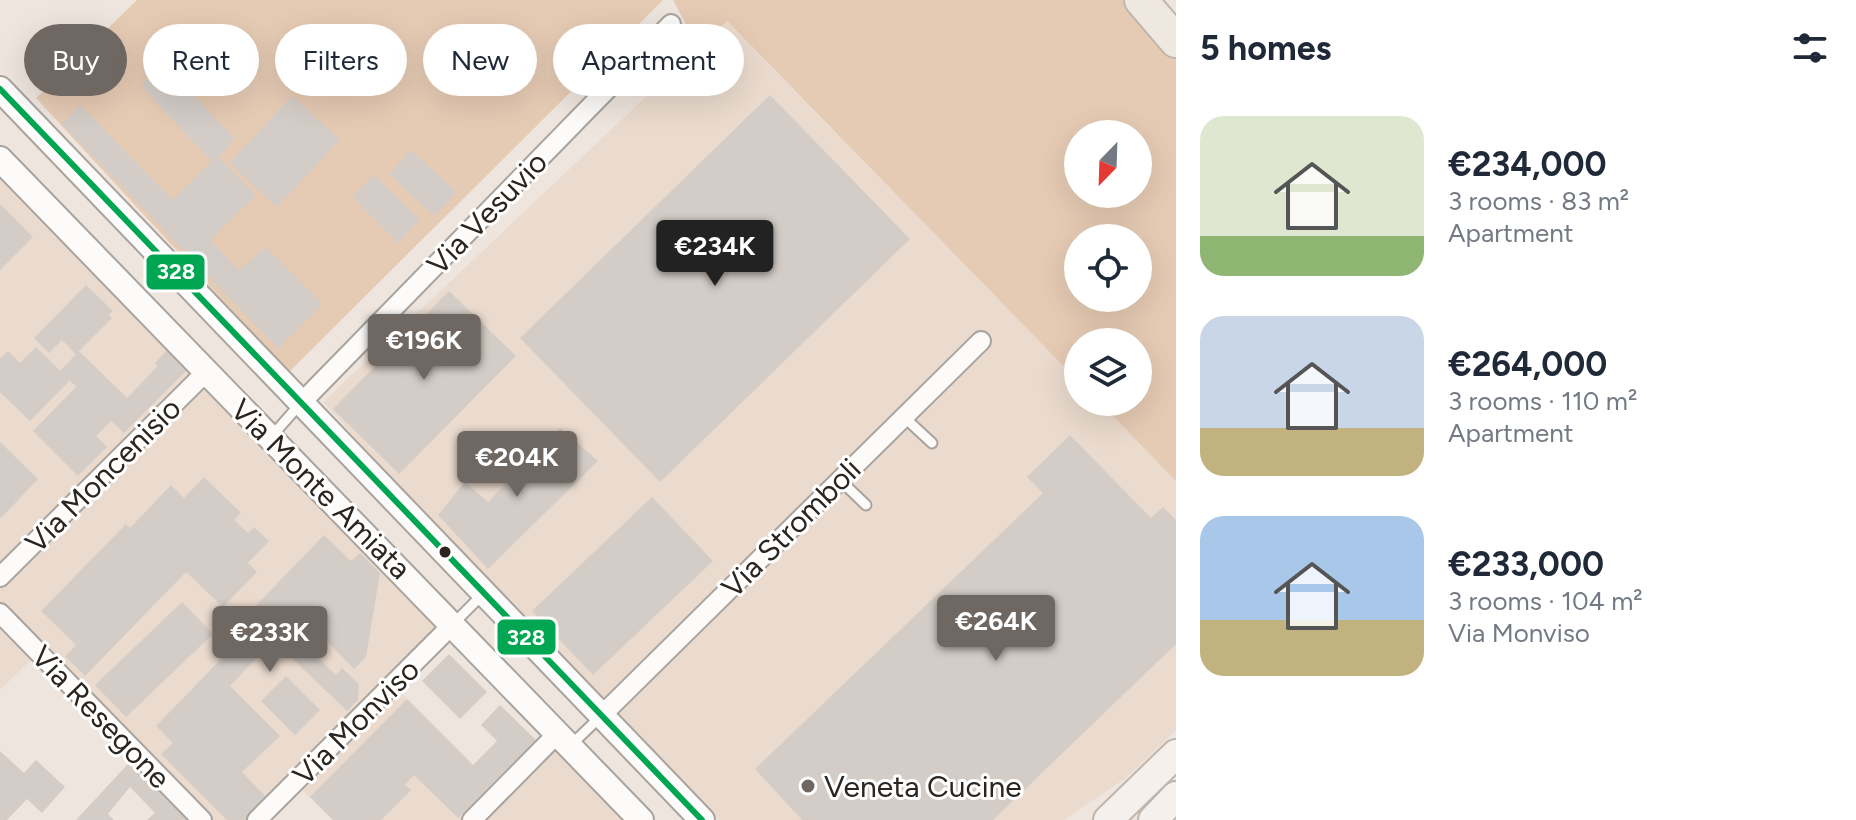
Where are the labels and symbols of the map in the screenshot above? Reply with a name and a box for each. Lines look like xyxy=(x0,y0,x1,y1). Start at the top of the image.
north arrow xyxy=(1064,120,1152,208)
street label: Via Vesuvio xyxy=(419,144,555,282)
pin: €234K xyxy=(659,220,771,288)
line badge: 328 xyxy=(145,253,206,291)
text: 328 xyxy=(157,258,195,285)
pin: €196K xyxy=(368,314,480,382)
street label: Via Moncenisio xyxy=(18,390,188,560)
street label: Via Monte Amiata xyxy=(223,391,419,587)
pin: €204K xyxy=(461,431,573,499)
street label: Via Stromboli xyxy=(714,451,868,605)
unlabelled marker xyxy=(437,544,453,560)
pin: €264K xyxy=(940,595,1052,663)
pin: €233K xyxy=(214,606,326,674)
line badge: 328 xyxy=(496,618,557,656)
text: 328 xyxy=(507,624,545,651)
street label: Via Resegone xyxy=(24,638,178,796)
street label: Via Monviso xyxy=(285,651,427,793)
place label: Veneta Cucine xyxy=(824,768,1022,805)
marker: Veneta Cucine xyxy=(799,777,817,795)

